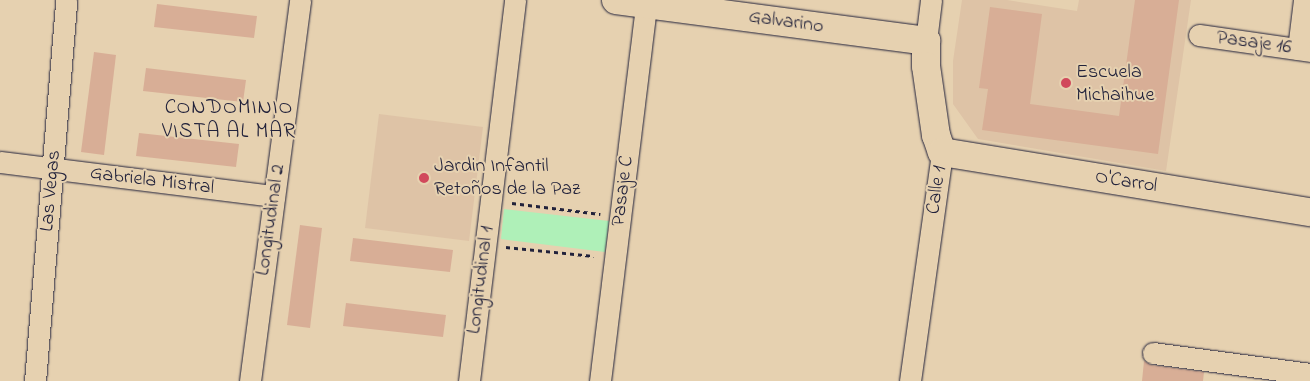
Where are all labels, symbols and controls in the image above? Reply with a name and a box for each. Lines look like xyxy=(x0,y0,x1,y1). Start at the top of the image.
street label: Galvarino xyxy=(747,5,825,39)
street label: Pasaje 16 xyxy=(1215,26,1293,60)
place label: Escuela Michaihue xyxy=(1076,60,1154,107)
marker: Escuela Michaihue xyxy=(1060,77,1072,89)
district label: CONDOMINIO VISTA AL MAR xyxy=(161,95,297,145)
street label: Las Vegas xyxy=(35,149,67,233)
street label: Pasaje C xyxy=(607,154,639,228)
place label: Jardin Infantil Retoños de la Paz xyxy=(434,155,580,202)
street label: Gabriela Mistral xyxy=(89,161,215,201)
street label: Longitudinal 2 xyxy=(251,163,291,277)
street label: Calle 1 xyxy=(922,164,952,216)
street label: O'Carrol xyxy=(1093,165,1159,199)
marker: Jardin Infantil Retoños de la Paz xyxy=(418,172,430,184)
street label: Longitudinal 1 xyxy=(462,225,500,335)

